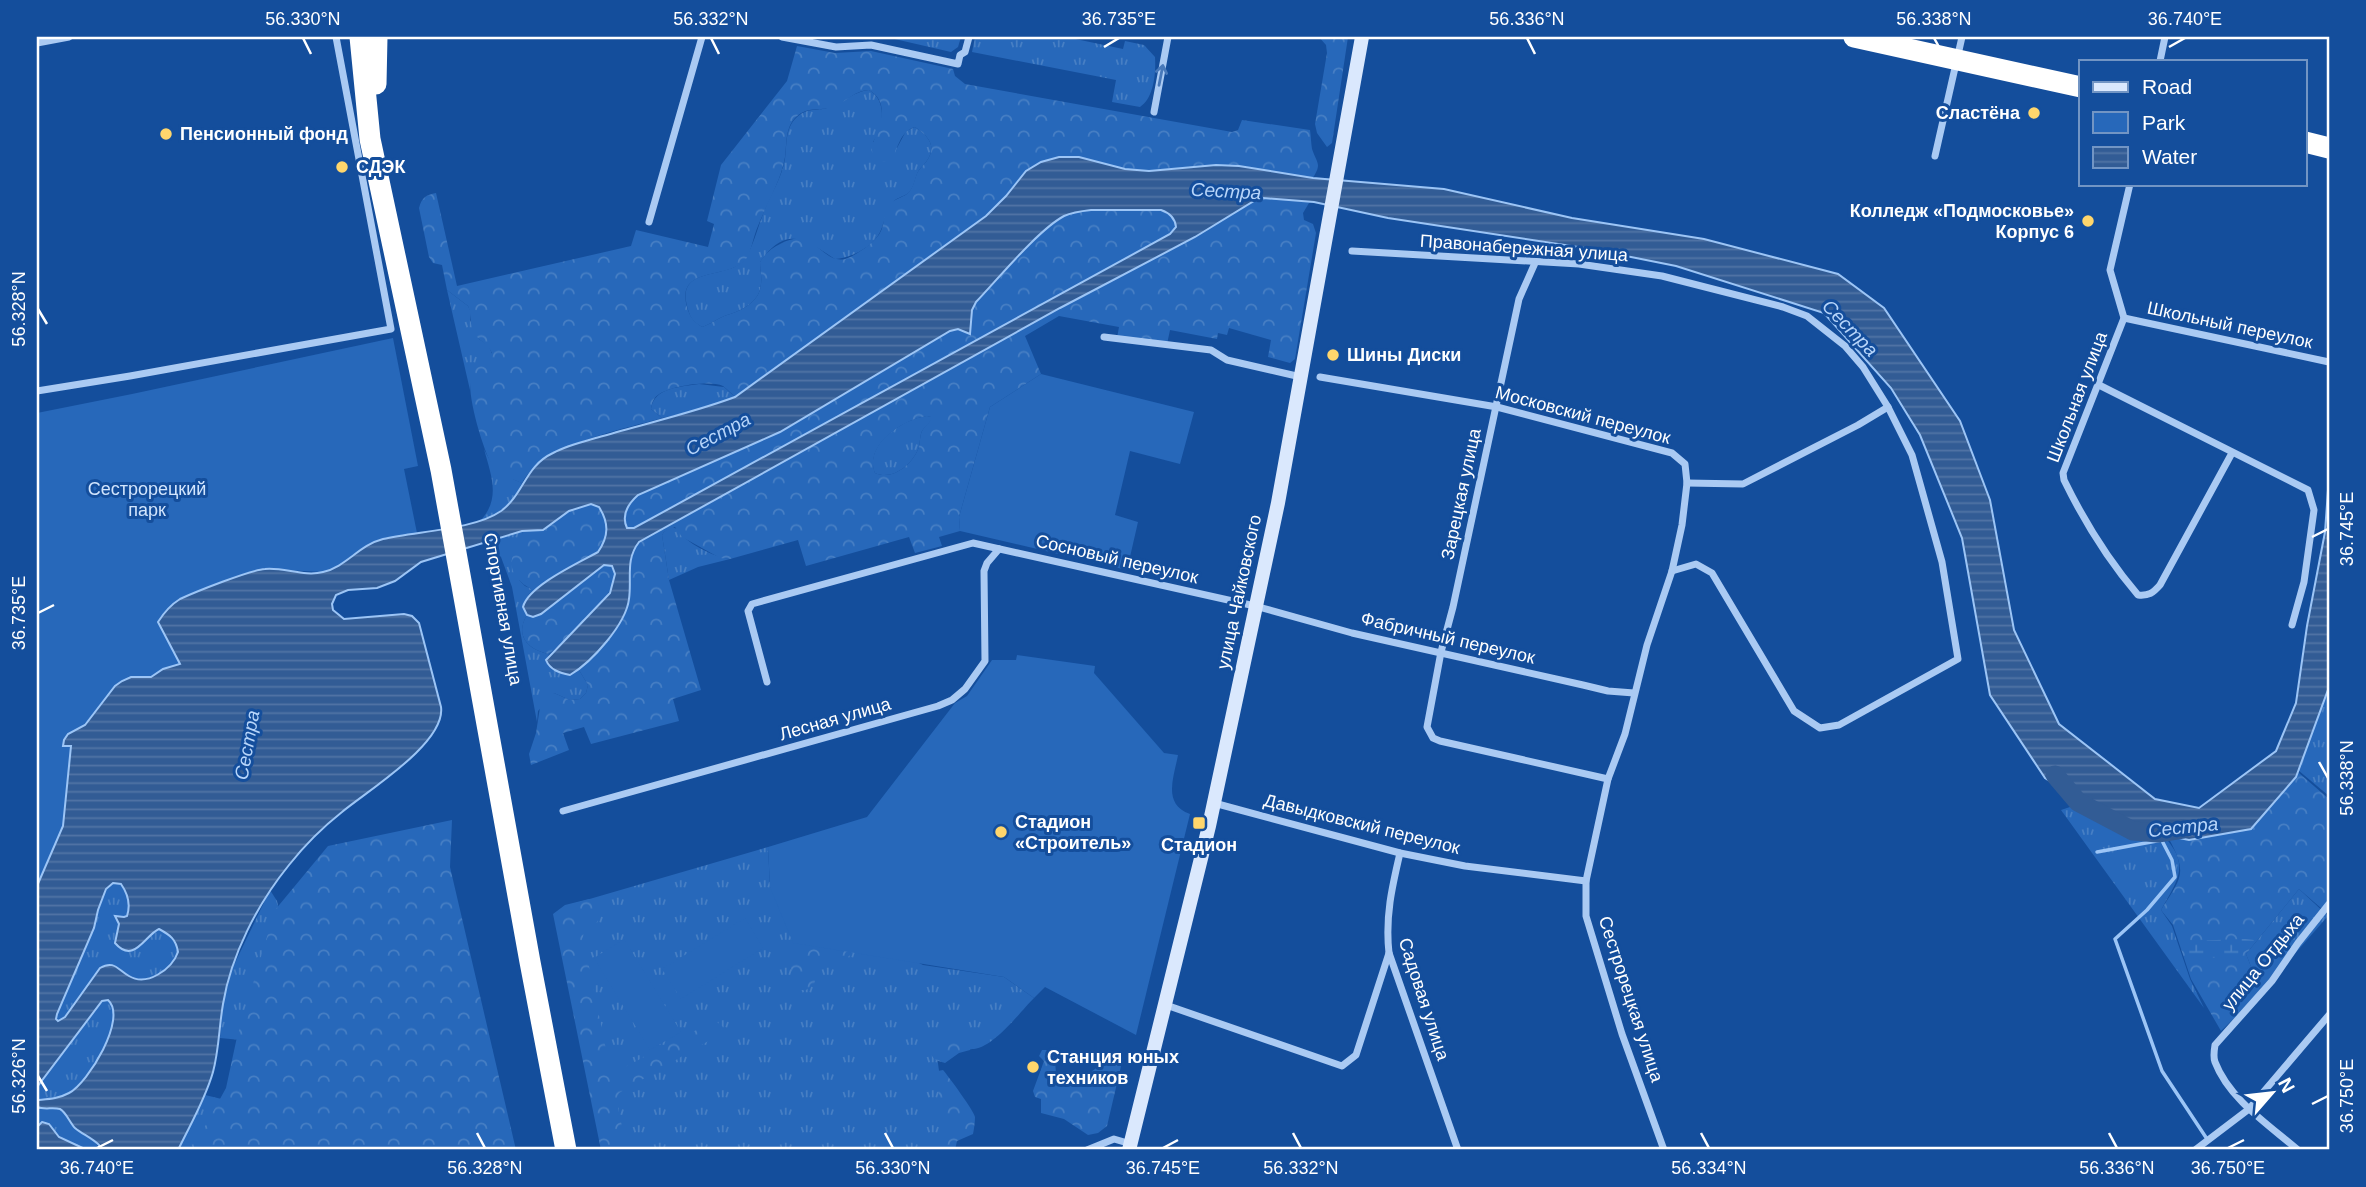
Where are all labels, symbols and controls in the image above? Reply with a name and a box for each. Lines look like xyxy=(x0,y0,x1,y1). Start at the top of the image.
text: 56.330°N xyxy=(265,9,341,29)
text: 56.332°N xyxy=(673,9,749,29)
text: 36.735°E xyxy=(1082,9,1156,29)
text: 56.336°N xyxy=(1489,9,1565,29)
text: 56.338°N xyxy=(1896,9,1972,29)
text: 36.740°E xyxy=(2148,9,2222,29)
legend xyxy=(2079,60,2306,186)
one-way arrow xyxy=(1154,64,1168,86)
text: Road xyxy=(2142,75,2192,98)
place label: Сластёна xyxy=(1936,103,2021,123)
marker: Сластёна xyxy=(2026,105,2042,121)
text: Park xyxy=(2142,111,2186,134)
place label: Пенсионный фонд xyxy=(180,124,348,144)
marker: Пенсионный фонд xyxy=(158,126,174,142)
text: Water xyxy=(2142,145,2197,168)
place label: СДЭК xyxy=(356,157,406,177)
marker: СДЭК xyxy=(334,159,350,175)
water label: Сестра xyxy=(1190,179,1262,203)
place label: Колледж «Подмосковье» Корпус 6 xyxy=(1850,201,2074,242)
marker: Колледж «Подмосковье» Корпус 6 xyxy=(2080,213,2096,229)
street label: Правонабережная улица xyxy=(1419,231,1630,265)
text: 56.328°N xyxy=(9,271,29,347)
water label: Сестра xyxy=(1818,295,1882,361)
street label: Школьный переулок xyxy=(2145,298,2315,352)
street label: Школьная улица xyxy=(2043,328,2111,465)
place label: Шины Диски xyxy=(1347,345,1461,365)
marker: Шины Диски xyxy=(1325,347,1341,363)
street label: Московский переулок xyxy=(1493,382,1673,448)
water label: Сестра xyxy=(682,408,754,460)
street label: Зарецкая улица xyxy=(1437,426,1485,561)
park label: Сестрорецкий парк xyxy=(88,479,206,520)
text: 36.745°E xyxy=(2337,492,2357,566)
street label: улица Чайковского xyxy=(1213,513,1265,671)
street label: Спортивная улица xyxy=(480,531,526,688)
street label: Сосновый переулок xyxy=(1034,531,1200,587)
text: 36.735°E xyxy=(9,576,29,650)
street label: Фабричный переулок xyxy=(1359,608,1537,668)
street label: Лесная улица xyxy=(777,693,894,744)
water label: Сестра xyxy=(231,709,263,781)
text: 56.338°N xyxy=(2337,740,2357,816)
street label: Давыдковский переулок xyxy=(1262,790,1462,858)
place label: Стадион «Строитель» xyxy=(1015,812,1131,853)
water label: Сестра xyxy=(2147,813,2219,841)
marker: Стадион xyxy=(1191,815,1207,831)
marker: Стадион «Строитель» xyxy=(993,824,1009,840)
place label: Стадион xyxy=(1161,835,1237,855)
street label: улица Отдыха xyxy=(2218,909,2309,1014)
street label: Сестрорецкая улица xyxy=(1595,914,1668,1085)
street label: Садовая улица xyxy=(1395,935,1453,1064)
text: 56.326°N xyxy=(9,1038,29,1114)
place label: Станция юных техников xyxy=(1047,1047,1179,1088)
north arrow xyxy=(2236,1058,2306,1128)
marker: Станция юных техников xyxy=(1025,1059,1041,1075)
text: 36.750°E xyxy=(2337,1059,2357,1133)
text: N xyxy=(2274,1074,2299,1096)
text: 36.740°E xyxy=(60,1158,134,1178)
text: 56.328°N xyxy=(447,1158,523,1178)
text: 56.330°N xyxy=(855,1158,931,1178)
text: 36.745°E xyxy=(1126,1158,1200,1178)
text: 56.332°N xyxy=(1263,1158,1339,1178)
text: 56.334°N xyxy=(1671,1158,1747,1178)
text: 56.336°N xyxy=(2079,1158,2155,1178)
text: 36.750°E xyxy=(2191,1158,2265,1178)

